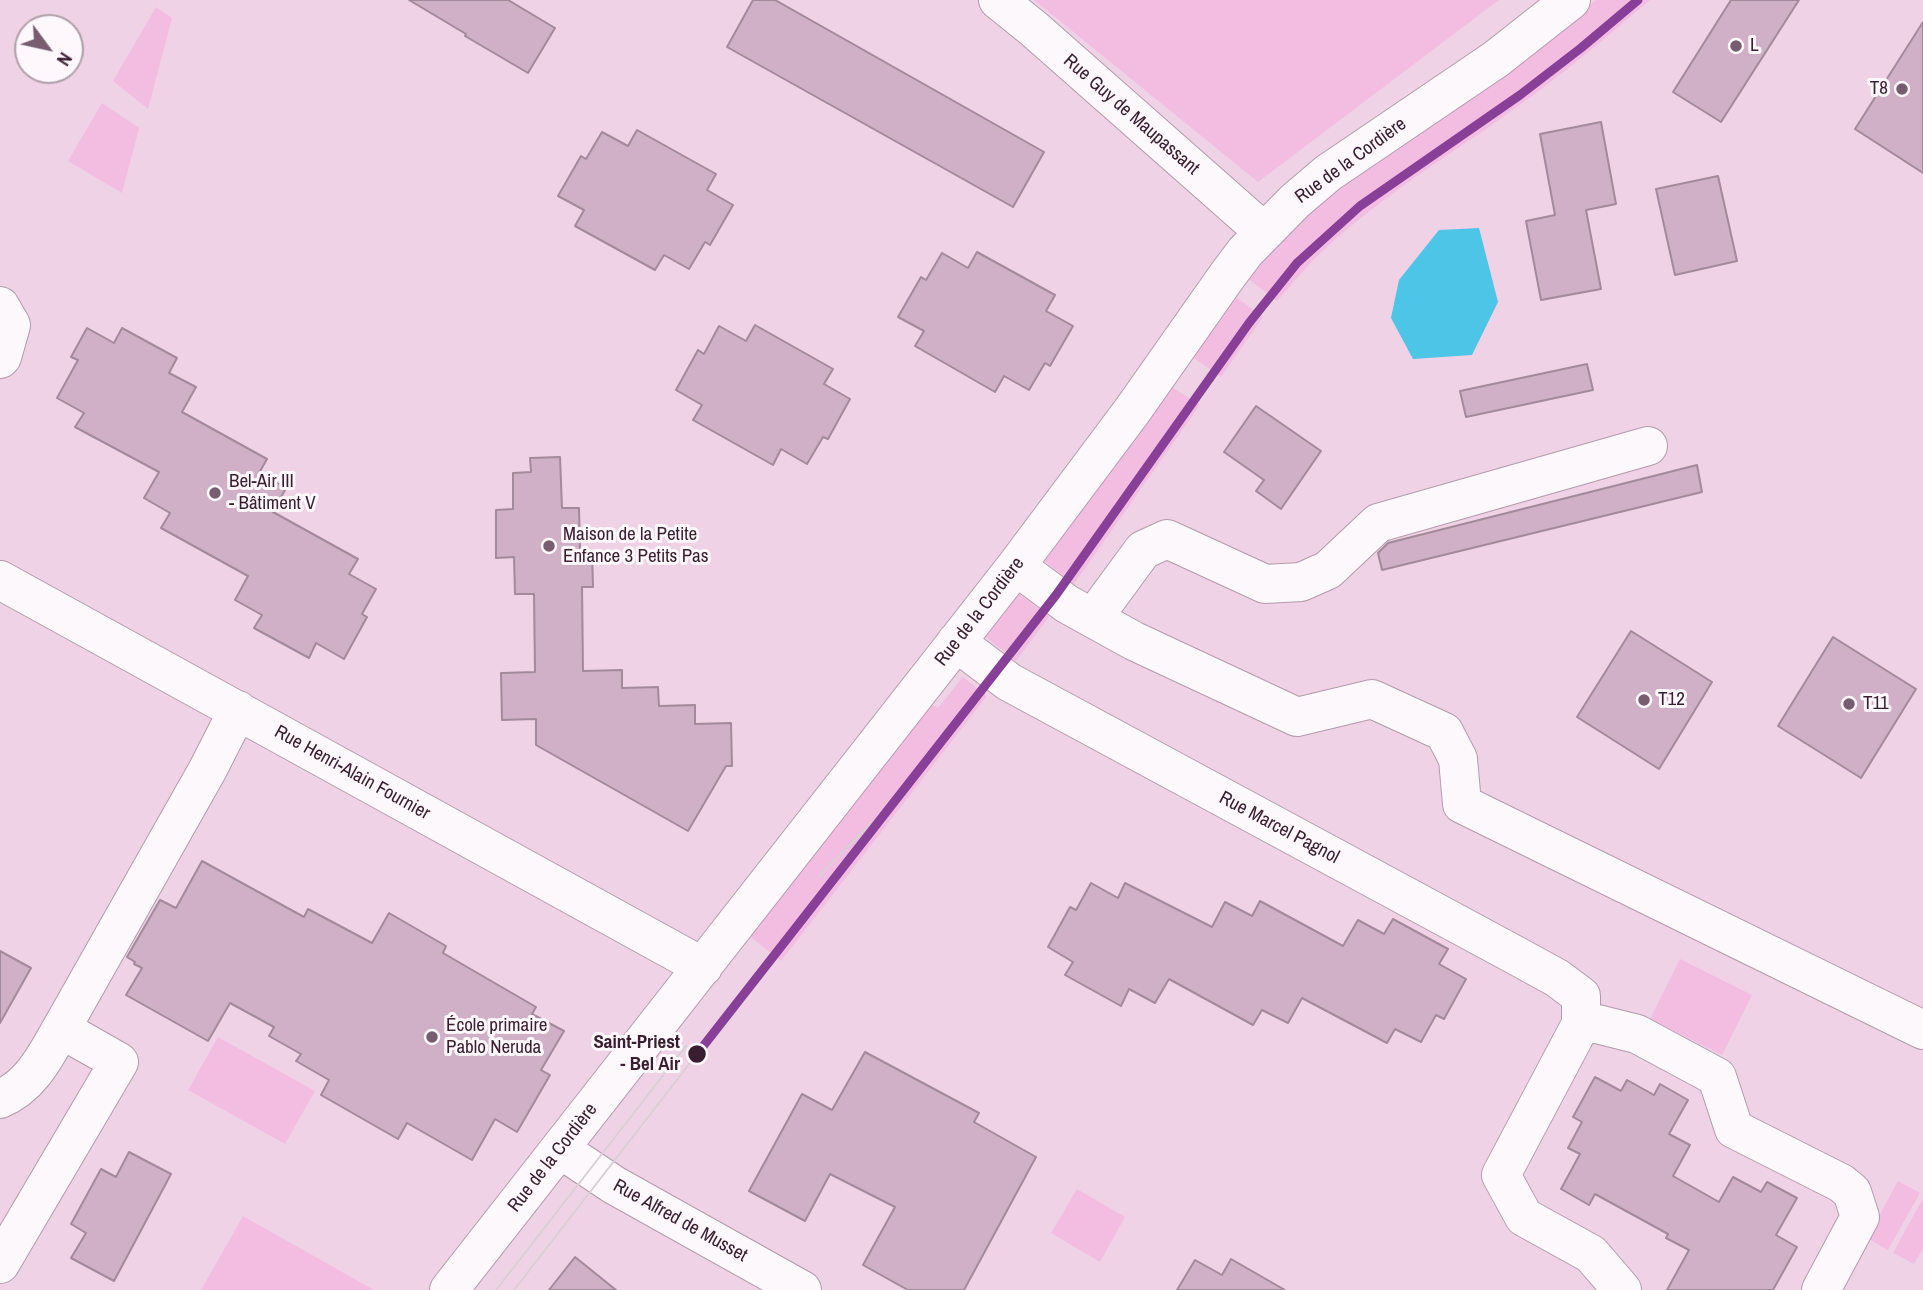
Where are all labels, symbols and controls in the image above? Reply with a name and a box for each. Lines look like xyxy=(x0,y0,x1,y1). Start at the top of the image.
north arrow xyxy=(14,14,84,84)
place label: L xyxy=(1750,35,1759,57)
marker: L xyxy=(1728,38,1744,54)
text: N xyxy=(51,48,79,71)
street label: Rue Guy de Maupassant xyxy=(1058,50,1204,180)
place label: T8 xyxy=(1870,78,1888,100)
marker: T8 xyxy=(1894,81,1910,97)
street label: Rue de la Cordière xyxy=(1291,113,1411,209)
place label: Bel-Air III - Bâtiment V xyxy=(229,471,316,515)
marker: Bel-Air III - Bâtiment V xyxy=(207,485,223,501)
place label: Maison de la Petite Enfance 3 Petits Pas xyxy=(563,524,709,568)
marker: Maison de la Petite Enfance 3 Petits Pas xyxy=(541,538,557,554)
street label: Rue de la Cordière xyxy=(930,553,1030,671)
place label: T12 xyxy=(1658,689,1685,711)
marker: T12 xyxy=(1636,692,1652,708)
place label: T11 xyxy=(1863,693,1889,715)
marker: T11 xyxy=(1841,696,1857,712)
street label: Rue Henri-Alain Fournier xyxy=(270,721,434,825)
street label: Rue Marcel Pagnol xyxy=(1215,787,1343,869)
place label: École primaire Pablo Neruda xyxy=(446,1015,547,1059)
marker: École primaire Pablo Neruda xyxy=(424,1029,440,1045)
place label: Saint-Priest - Bel Air xyxy=(593,1032,680,1076)
marker: Saint-Priest - Bel Air xyxy=(686,1043,708,1065)
street label: Rue de la Cordière xyxy=(503,1099,603,1217)
street label: Rue Alfred de Musset xyxy=(609,1175,751,1267)

